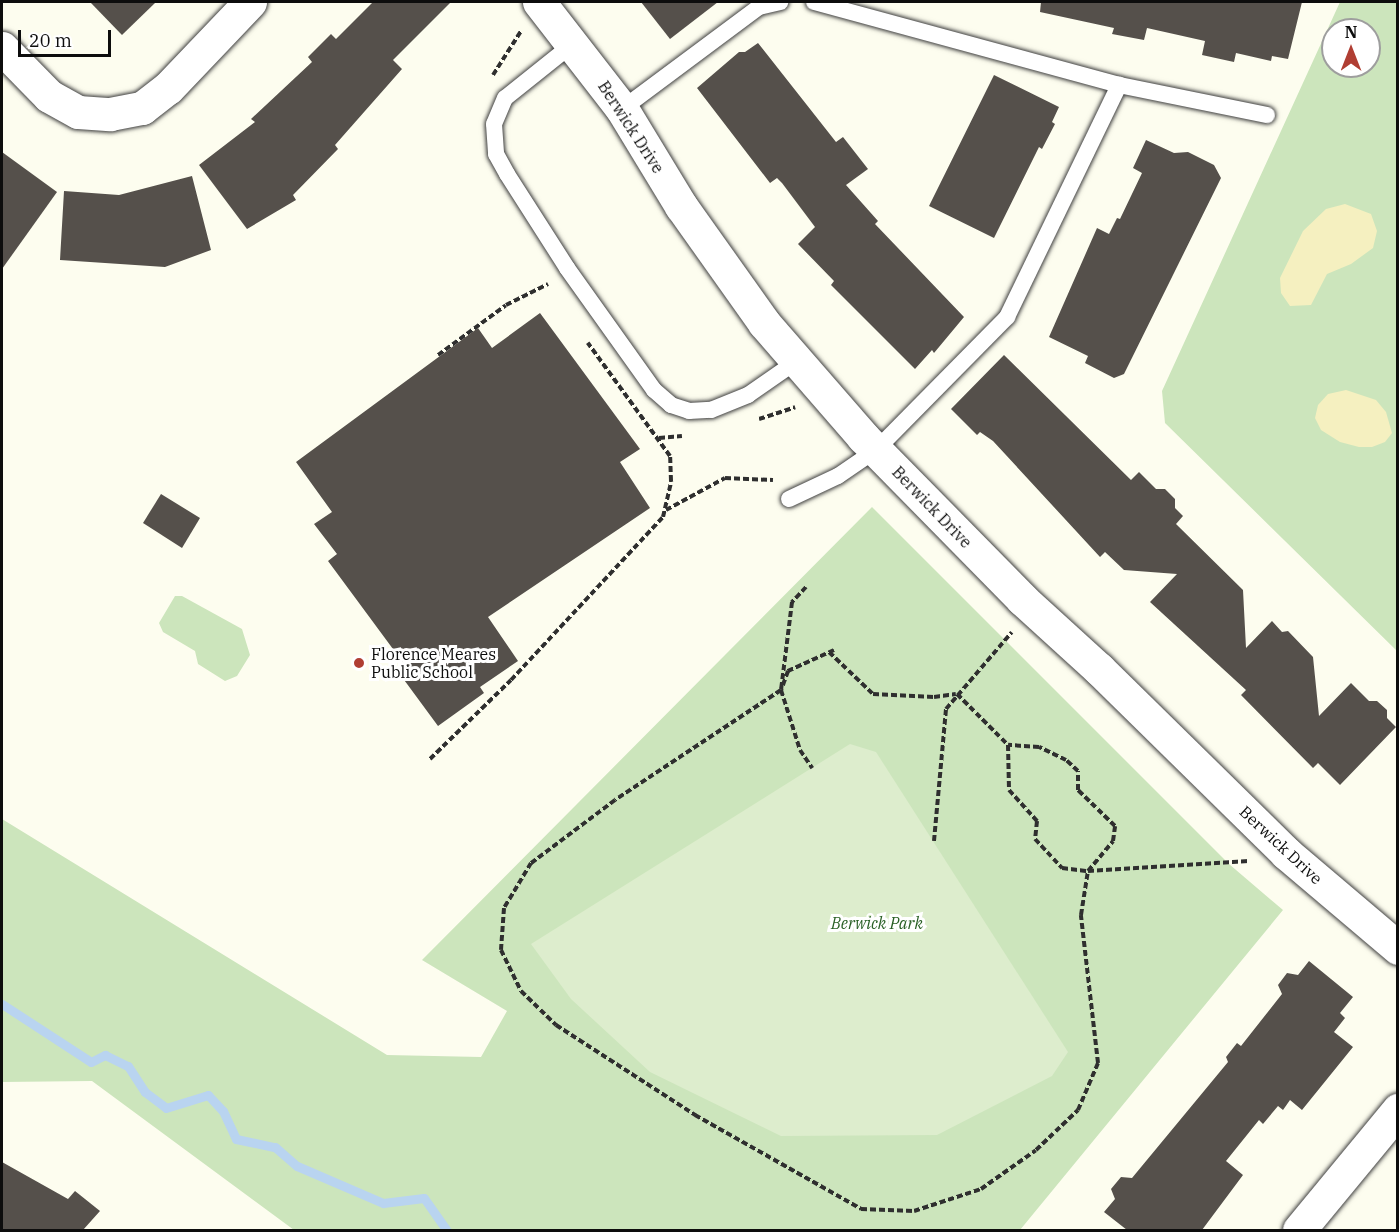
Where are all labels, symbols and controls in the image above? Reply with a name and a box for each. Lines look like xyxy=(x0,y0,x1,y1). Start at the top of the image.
scale bar xyxy=(21,18,114,56)
north arrow xyxy=(1321,18,1381,78)
text: N xyxy=(1345,22,1357,42)
text: 20 m xyxy=(29,29,72,52)
street label: Berwick Drive xyxy=(594,77,668,177)
street label: Berwick Drive xyxy=(888,462,976,552)
place label: Florence Meares Public School xyxy=(371,644,496,682)
marker: Florence Meares Public School xyxy=(352,656,366,670)
street label: Berwick Drive xyxy=(1236,802,1326,888)
park label: Berwick Park xyxy=(831,913,923,933)

